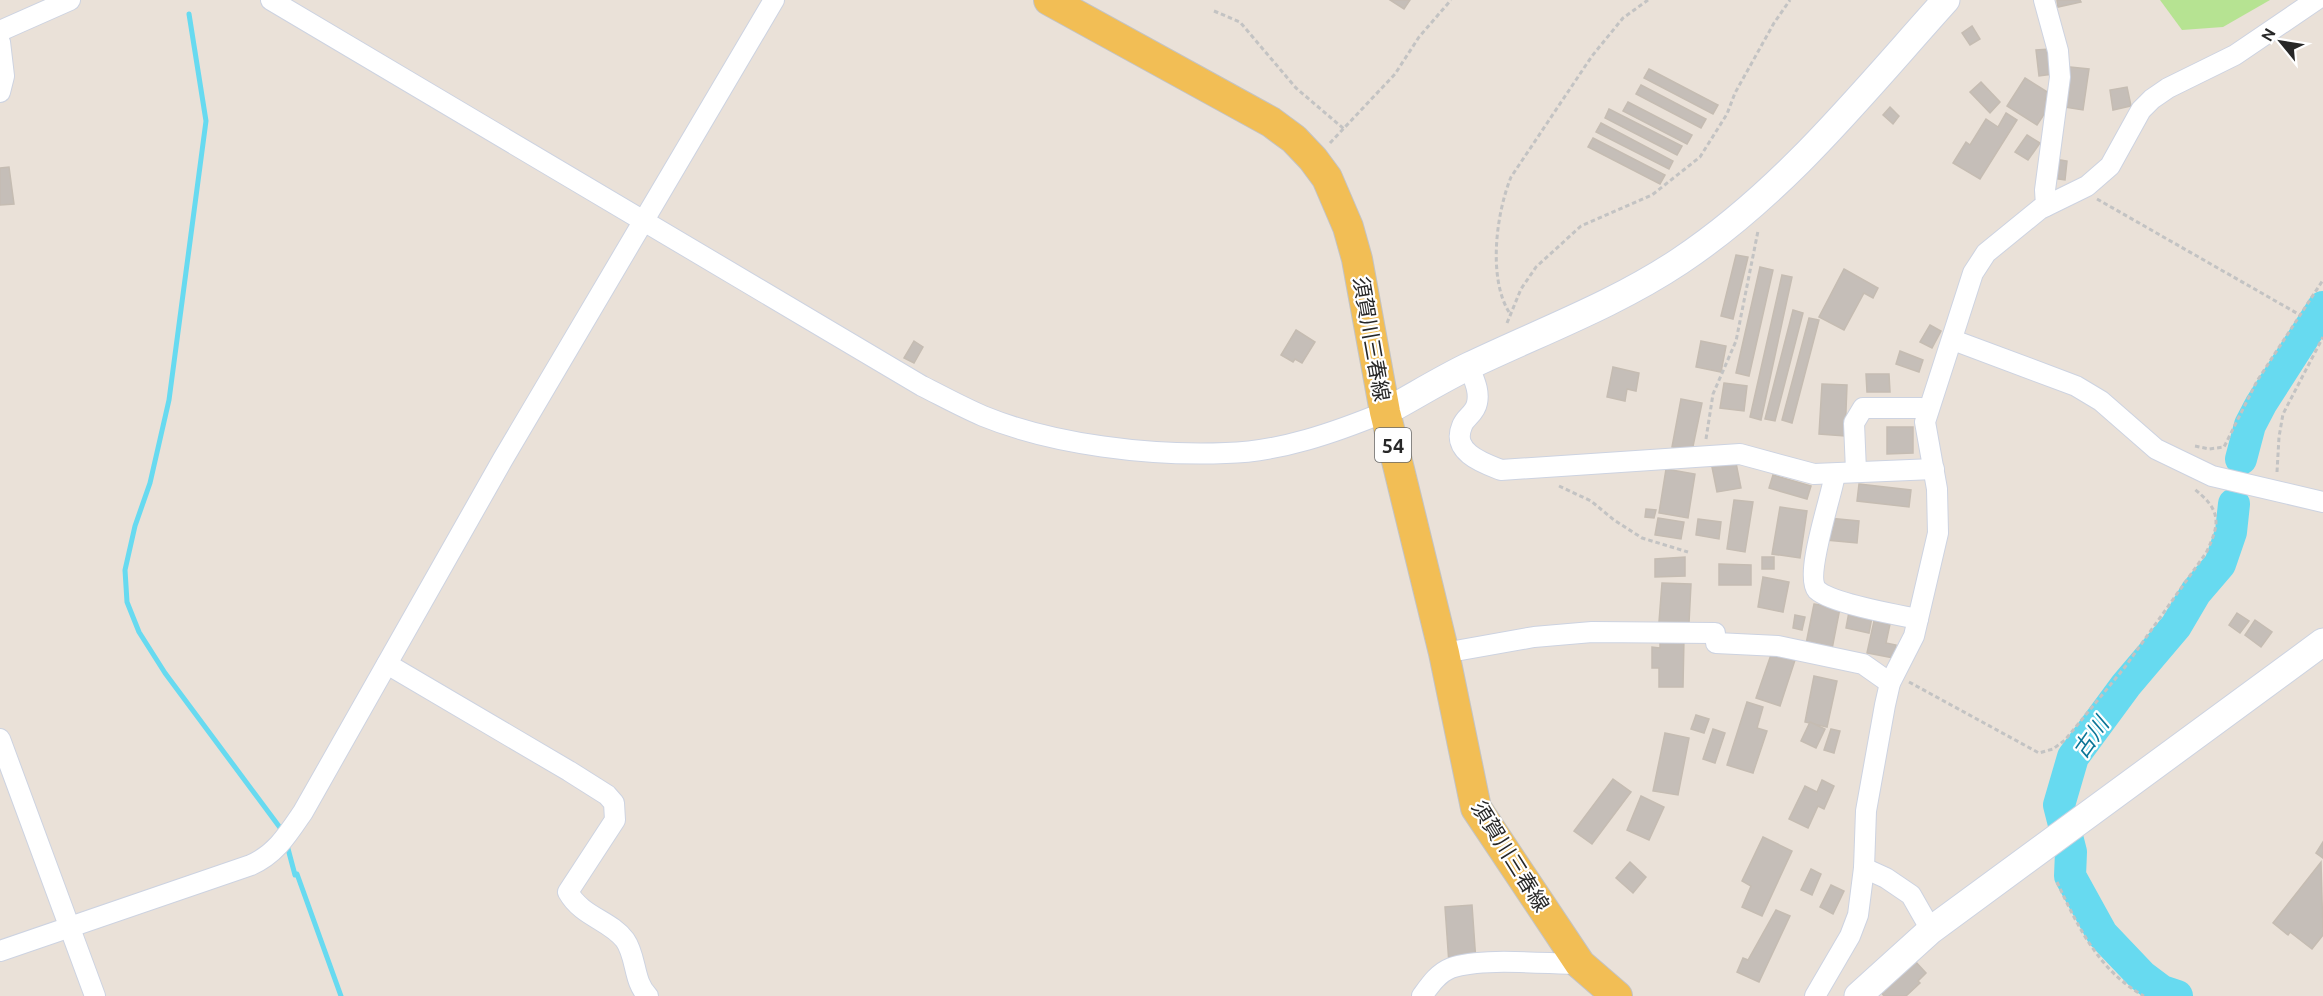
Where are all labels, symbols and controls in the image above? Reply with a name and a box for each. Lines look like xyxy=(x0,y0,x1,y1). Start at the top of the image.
north arrow xyxy=(2251,12,2311,72)
text: N xyxy=(2257,25,2279,44)
street label: 須賀川三春線 xyxy=(1349,275,1395,403)
road number: 54 xyxy=(1375,428,1411,462)
water label: 古川 xyxy=(2067,710,2114,762)
street label: 須賀川三春線 xyxy=(1467,796,1555,916)

